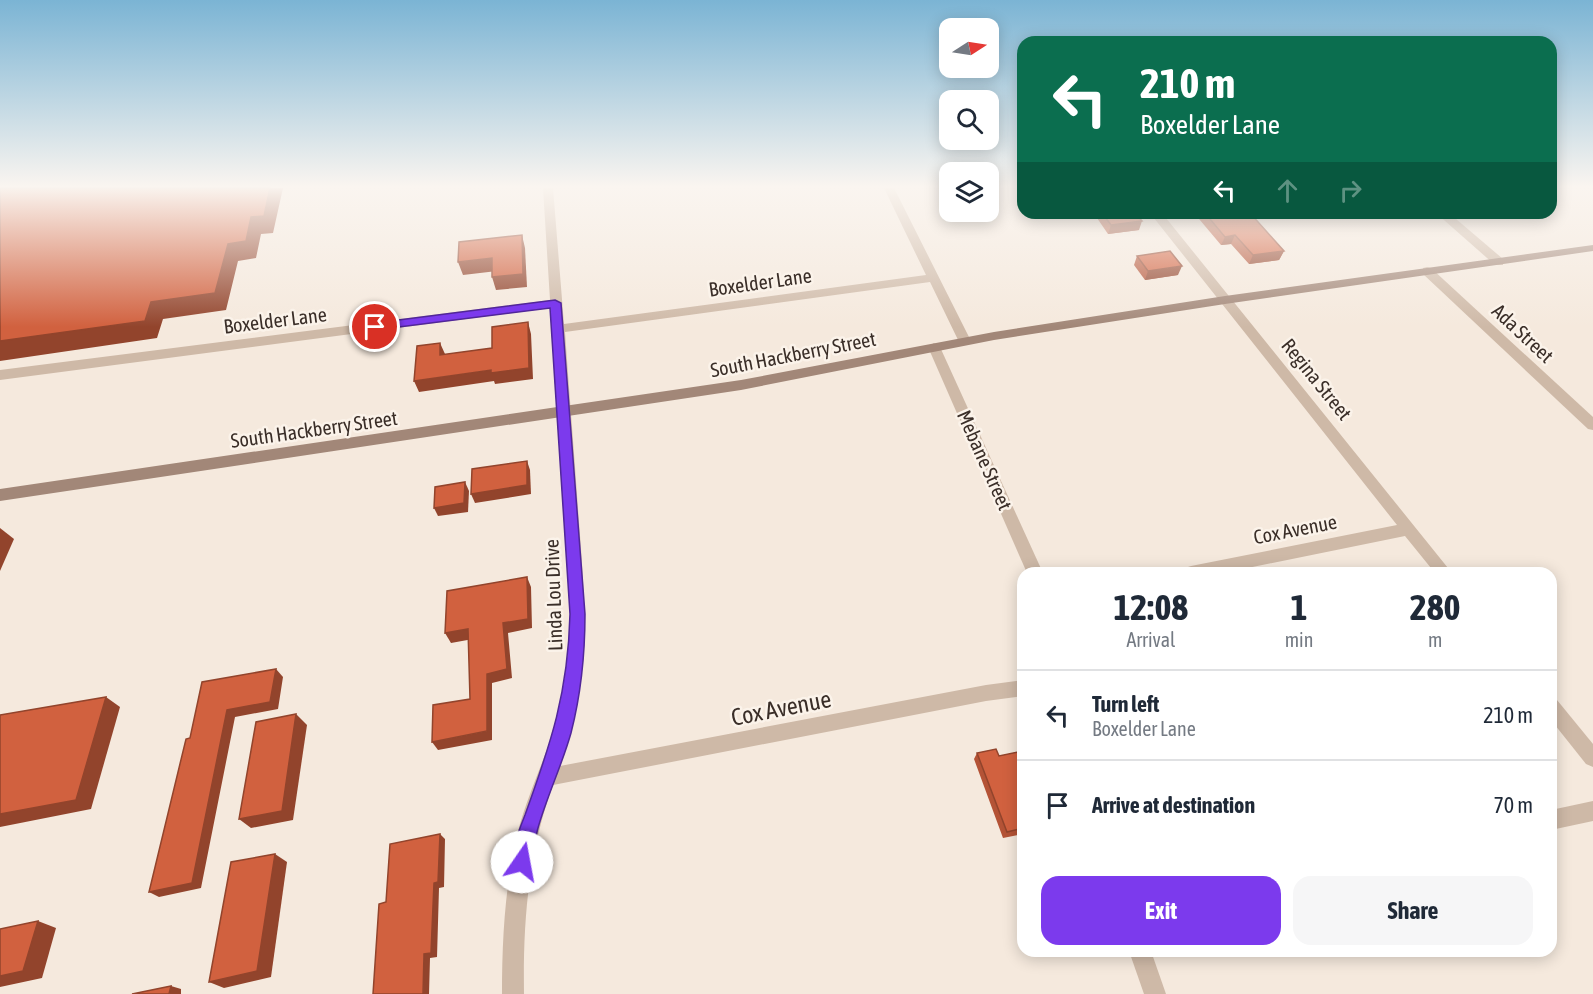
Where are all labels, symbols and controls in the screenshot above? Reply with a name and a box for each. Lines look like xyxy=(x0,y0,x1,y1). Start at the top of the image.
north arrow xyxy=(939,18,999,78)
map controls xyxy=(939,18,999,222)
text: 210 m xyxy=(1140,59,1235,107)
icon: left xyxy=(1041,60,1119,138)
button: search xyxy=(939,90,999,150)
text: Boxelder Lane xyxy=(1140,109,1280,140)
button: layers xyxy=(939,162,999,222)
icon: left xyxy=(1208,174,1241,207)
icon: ahead xyxy=(1271,174,1304,207)
icon: right xyxy=(1334,174,1367,207)
street label: Boxelder Lane xyxy=(707,263,813,301)
street label: Ada Street xyxy=(1488,299,1559,367)
pin xyxy=(349,301,400,352)
street label: Boxelder Lane xyxy=(222,302,328,338)
icon: arrive xyxy=(358,310,391,343)
street label: South Hackberry Street xyxy=(708,327,878,381)
street label: Regina Street xyxy=(1277,334,1357,424)
street label: South Hackberry Street xyxy=(229,406,399,452)
street label: Mebane Street xyxy=(953,407,1017,514)
street label: Cox Avenue xyxy=(1251,510,1339,548)
street label: Linda Lou Drive xyxy=(540,539,566,651)
text: 12:08 xyxy=(1113,586,1188,628)
text: 1 xyxy=(1291,586,1307,628)
text: 280 xyxy=(1410,586,1461,628)
text: Arrival xyxy=(1126,628,1175,651)
text: min xyxy=(1285,628,1313,651)
text: m xyxy=(1428,628,1442,651)
street label: Cox Avenue xyxy=(729,685,833,731)
text: Turn left xyxy=(1092,691,1159,717)
icon: left xyxy=(1041,699,1074,732)
text: 210 m xyxy=(1483,702,1533,728)
text: Boxelder Lane xyxy=(1092,717,1196,740)
icon: arrive xyxy=(1041,789,1074,822)
text: Arrive at destination xyxy=(1092,792,1255,818)
text: 70 m xyxy=(1493,792,1533,818)
position arrow xyxy=(490,830,554,894)
button: Exit xyxy=(1041,876,1281,945)
button: Share xyxy=(1293,876,1533,945)

